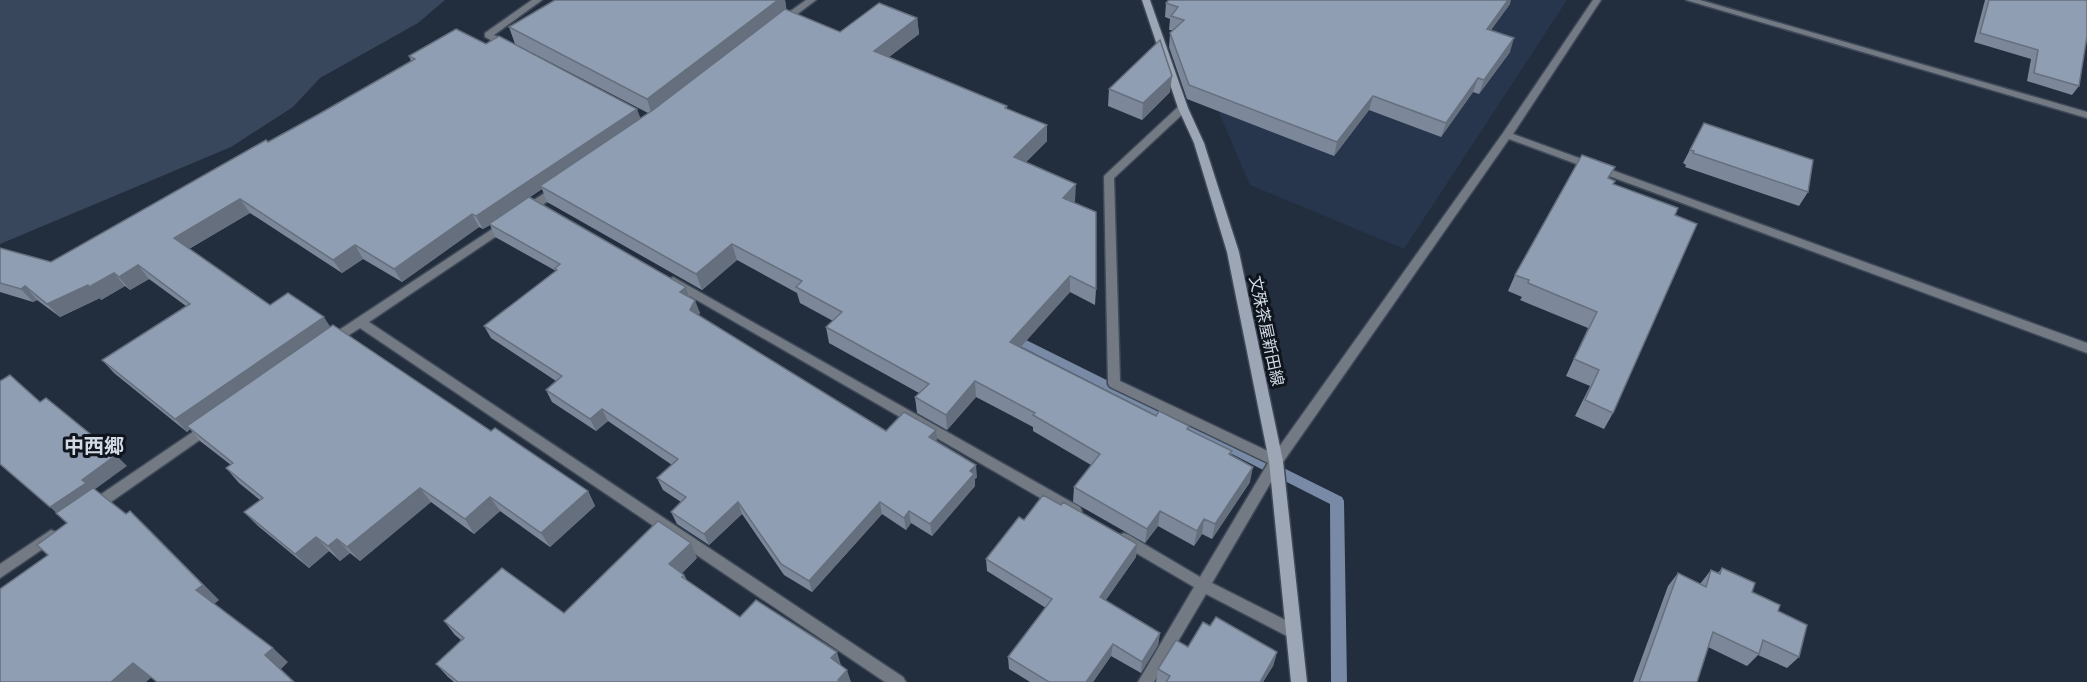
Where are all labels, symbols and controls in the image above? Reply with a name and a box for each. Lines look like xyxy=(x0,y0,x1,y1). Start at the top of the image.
street label: 文殊茶屋新田線 xyxy=(1244,274,1288,388)
district label: 中西郷 xyxy=(64,433,124,461)

